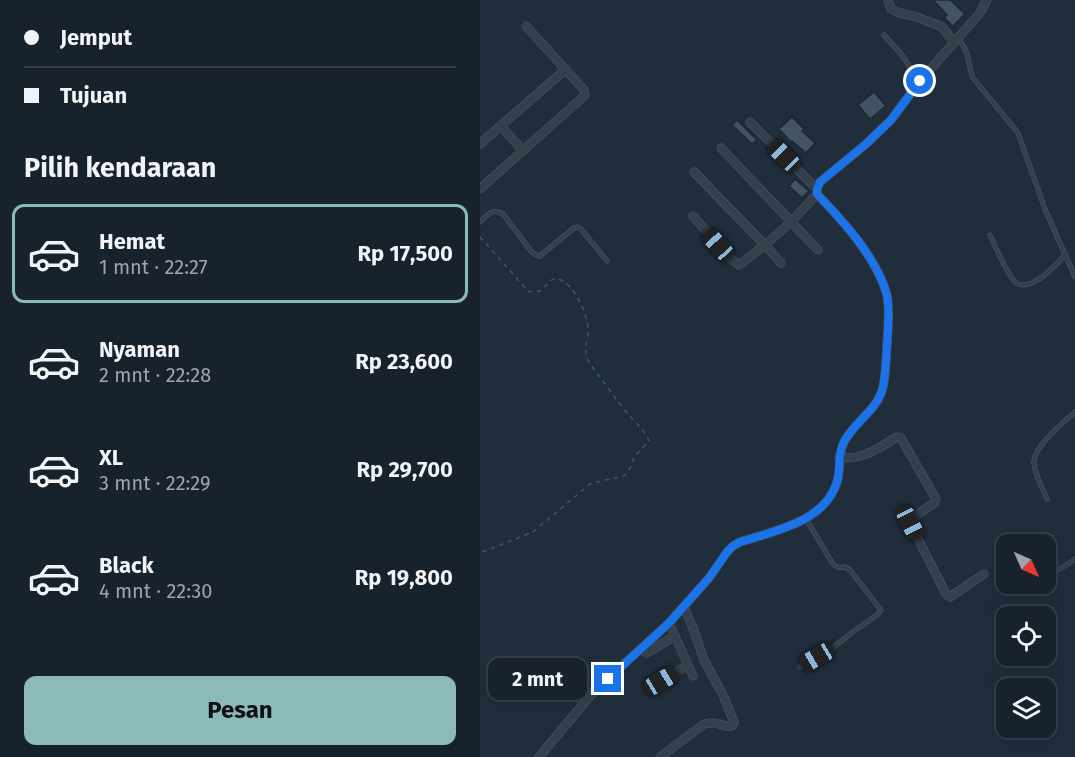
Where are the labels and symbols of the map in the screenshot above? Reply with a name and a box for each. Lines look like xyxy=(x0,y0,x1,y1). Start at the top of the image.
route start xyxy=(906,67,933,94)
car xyxy=(765,137,803,175)
car xyxy=(699,226,737,264)
car xyxy=(894,503,926,543)
north arrow xyxy=(996,534,1056,594)
car xyxy=(797,640,837,674)
callout: 2 mnt xyxy=(488,658,587,700)
car xyxy=(641,664,681,698)
route end xyxy=(594,665,621,692)

